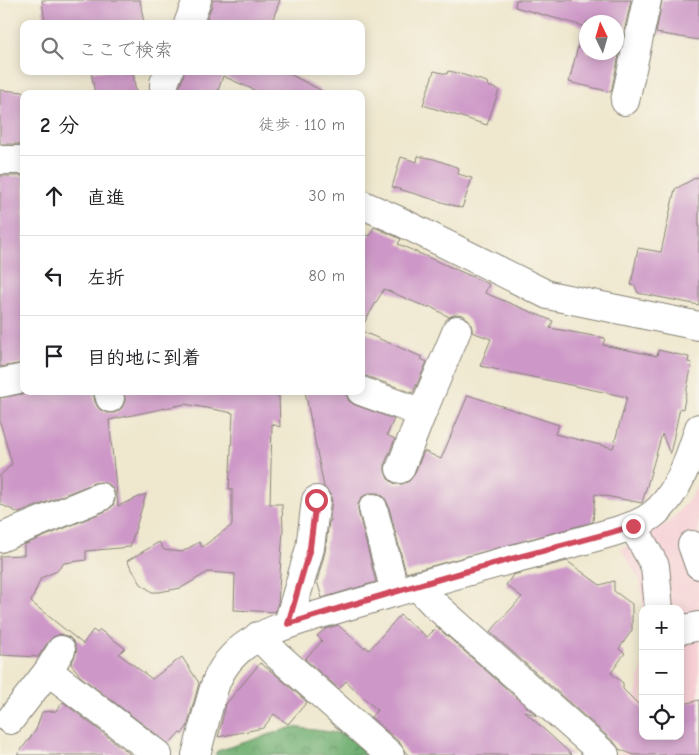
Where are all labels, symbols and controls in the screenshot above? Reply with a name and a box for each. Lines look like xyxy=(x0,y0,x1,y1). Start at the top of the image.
north arrow xyxy=(579,15,624,60)
search box xyxy=(20,20,365,75)
icon: search xyxy=(38,34,66,62)
text: ここで検索 xyxy=(78,39,173,61)
text: 2 分 xyxy=(40,113,79,137)
text: 徒歩 · 110 m xyxy=(259,116,345,134)
icon: ahead xyxy=(40,182,68,210)
text: 直進 xyxy=(87,187,125,209)
text: 30 m xyxy=(309,187,345,205)
icon: left xyxy=(40,262,68,290)
text: 左折 xyxy=(87,267,125,289)
text: 80 m xyxy=(308,267,345,285)
icon: arrive xyxy=(40,342,68,370)
text: 目的地に到着 xyxy=(87,347,201,369)
route start xyxy=(305,489,328,512)
route end xyxy=(622,515,645,538)
map controls xyxy=(639,605,684,740)
button: + xyxy=(639,605,684,650)
button: − xyxy=(639,650,684,695)
button: locate xyxy=(639,695,684,740)

